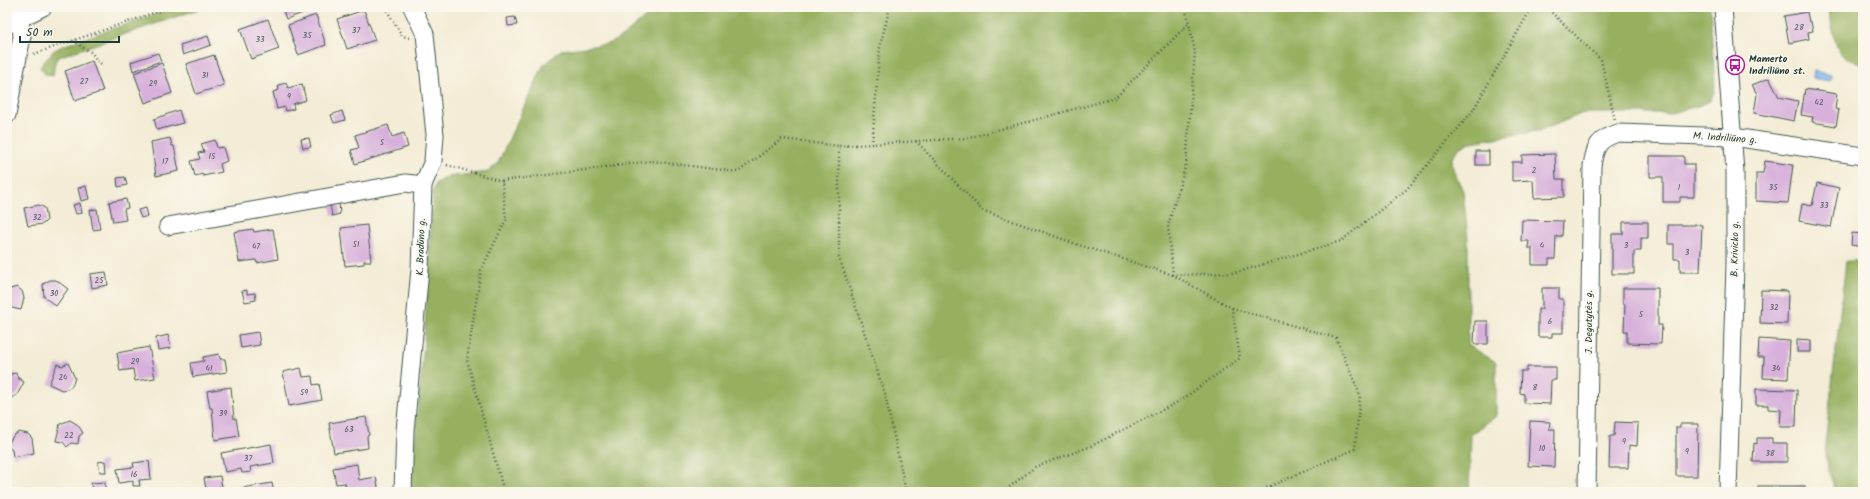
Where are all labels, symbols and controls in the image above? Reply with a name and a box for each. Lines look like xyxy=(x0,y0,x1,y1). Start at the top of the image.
scale bar xyxy=(20,18,119,44)
house number: 28 xyxy=(1794,21,1804,34)
text: 50 m xyxy=(26,23,53,42)
house number: 37 xyxy=(352,24,360,37)
house number: 35 xyxy=(303,29,312,42)
house number: 33 xyxy=(255,33,265,46)
place label: Mamerto Indriliūno st. xyxy=(1749,51,1805,79)
bus stop icon: Mamerto Indriliūno st. xyxy=(1724,54,1746,76)
house number: 31 xyxy=(201,69,209,82)
house number: 27 xyxy=(80,75,88,88)
house number: 29 xyxy=(149,77,157,90)
house number: 9 xyxy=(287,90,291,103)
house number: 42 xyxy=(1814,96,1824,109)
street label: M. Indriliūno g. xyxy=(1693,128,1757,148)
house number: 5 xyxy=(380,136,385,149)
house number: 15 xyxy=(209,150,216,163)
house number: 17 xyxy=(162,155,168,168)
house number: 2 xyxy=(1532,164,1537,177)
house number: 1 xyxy=(1678,181,1681,194)
house number: 35 xyxy=(1769,181,1778,194)
house number: 33 xyxy=(1819,199,1829,212)
house number: 32 xyxy=(32,211,42,224)
street label: K. Bradūno g. xyxy=(412,218,430,276)
street label: B. Krivicko g. xyxy=(1727,221,1743,277)
house number: 51 xyxy=(353,238,360,251)
house number: 4 xyxy=(1540,239,1545,252)
house number: 3 xyxy=(1624,239,1629,252)
house number: 47 xyxy=(252,240,260,253)
house number: 3 xyxy=(1685,246,1690,259)
house number: 25 xyxy=(95,274,104,287)
house number: 30 xyxy=(50,287,58,300)
street label: J. Degutytės g. xyxy=(1581,290,1597,354)
house number: 32 xyxy=(1769,301,1779,314)
house number: 5 xyxy=(1639,308,1644,321)
house number: 6 xyxy=(1548,315,1552,328)
house number: 29 xyxy=(131,355,139,368)
house number: 41 xyxy=(206,362,213,375)
house number: 34 xyxy=(1772,362,1781,375)
house number: 24 xyxy=(58,371,68,384)
house number: 8 xyxy=(1533,381,1538,394)
house number: 59 xyxy=(300,386,308,399)
house number: 39 xyxy=(219,407,227,420)
house number: 63 xyxy=(344,423,354,436)
house number: 22 xyxy=(64,429,74,442)
house number: 9 xyxy=(1622,435,1626,448)
house number: 10 xyxy=(1539,442,1545,455)
house number: 9 xyxy=(1685,445,1689,458)
house number: 38 xyxy=(1765,447,1775,460)
house number: 37 xyxy=(244,452,252,465)
house number: 16 xyxy=(131,468,137,481)

